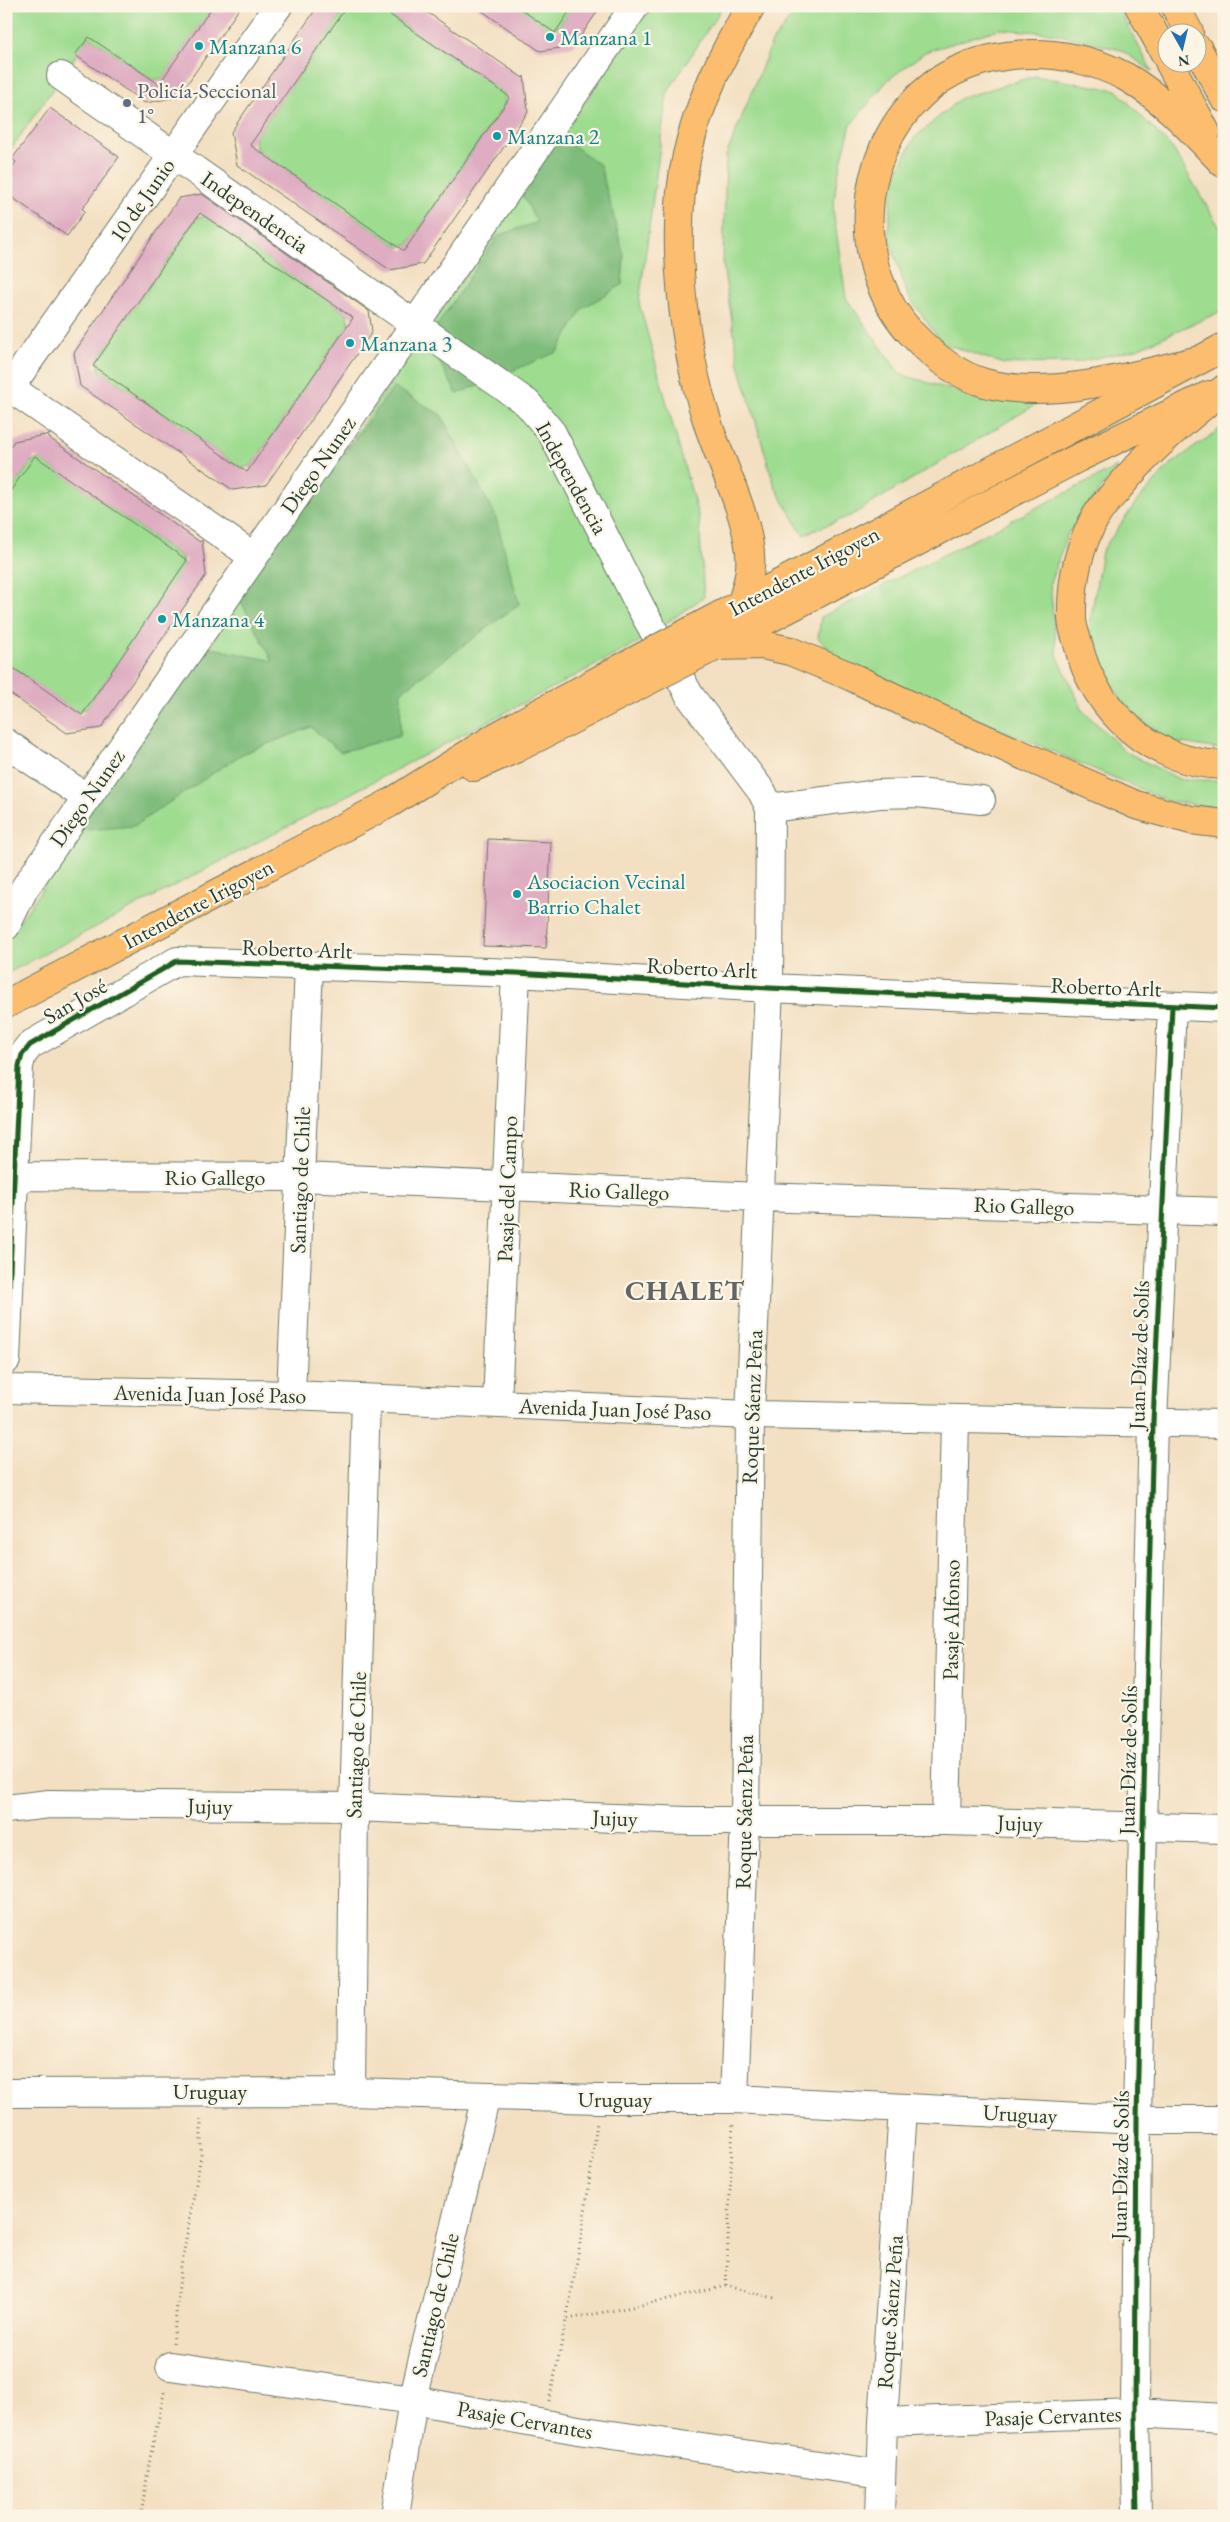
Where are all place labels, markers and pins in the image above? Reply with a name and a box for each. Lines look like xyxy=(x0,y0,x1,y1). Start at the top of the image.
place label: Manzana 1 xyxy=(560,23,652,52)
marker: Manzana 1 xyxy=(544,31,556,43)
place label: Manzana 6 xyxy=(209,32,302,61)
marker: Manzana 6 xyxy=(193,40,205,52)
place label: Policía-Seccional 1° xyxy=(137,76,276,130)
marker: Policía-Seccional 1° xyxy=(121,97,133,109)
place label: Manzana 2 xyxy=(507,122,600,151)
marker: Manzana 2 xyxy=(491,130,503,142)
place label: Manzana 3 xyxy=(360,329,452,358)
marker: Manzana 3 xyxy=(344,337,356,349)
place label: Manzana 4 xyxy=(172,605,265,634)
marker: Manzana 4 xyxy=(156,613,168,625)
place label: Asociacion Vecinal Barrio Chalet xyxy=(526,867,686,921)
marker: Asociacion Vecinal Barrio Chalet xyxy=(511,888,523,900)

